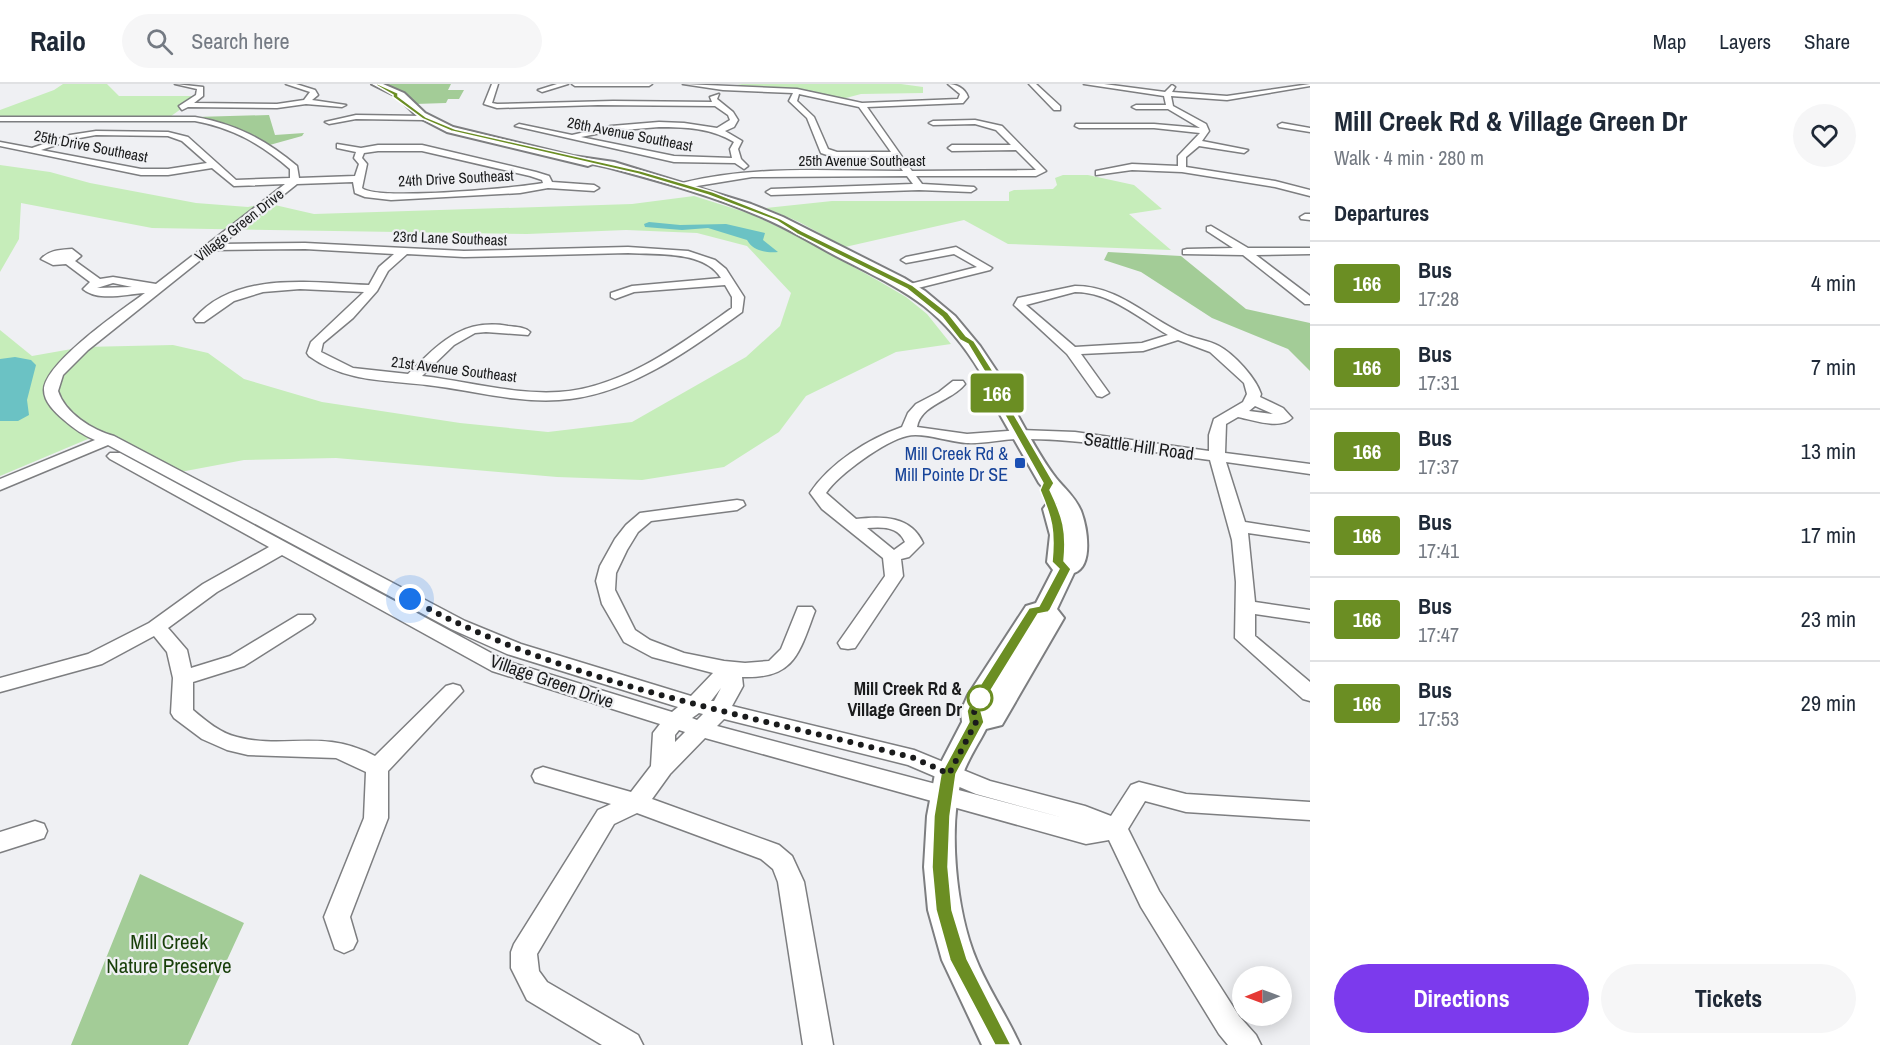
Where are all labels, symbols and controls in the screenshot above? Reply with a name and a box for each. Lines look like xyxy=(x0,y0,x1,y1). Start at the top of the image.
search box xyxy=(122,14,542,68)
text: Railo xyxy=(30,22,86,60)
icon: search xyxy=(143,25,176,58)
text: Search here xyxy=(191,26,289,56)
text: Map xyxy=(1653,27,1686,56)
text: Layers xyxy=(1719,27,1771,56)
text: Share xyxy=(1804,27,1850,56)
text: Mill Creek Rd & Village Green Dr xyxy=(1334,102,1687,140)
button: heart xyxy=(1793,104,1856,167)
street label: 26th Avenue Southeast xyxy=(566,112,695,157)
street label: 25th Drive Southeast xyxy=(32,125,150,167)
text: Walk · 4 min · 280 m xyxy=(1334,144,1484,171)
street label: 25th Avenue Southeast xyxy=(798,150,926,171)
street label: 24th Drive Southeast xyxy=(398,164,515,192)
street label: Village Green Drive xyxy=(190,183,288,266)
text: Departures xyxy=(1334,198,1429,228)
street label: 23rd Lane Southeast xyxy=(393,226,508,251)
text: Bus xyxy=(1418,255,1452,285)
text: 4 min xyxy=(1811,268,1856,298)
text: 166 xyxy=(1353,269,1381,298)
text: 17:28 xyxy=(1418,285,1459,312)
text: Bus xyxy=(1418,339,1452,369)
street label: 21st Avenue Southeast xyxy=(390,351,519,387)
text: 7 min xyxy=(1811,352,1856,382)
text: 166 xyxy=(1353,353,1381,382)
text: 17:31 xyxy=(1418,369,1459,396)
line badge: 166 xyxy=(962,374,1032,412)
text: 166 xyxy=(983,379,1011,408)
text: Bus xyxy=(1418,423,1452,453)
street label: Seattle Hill Road xyxy=(1082,426,1196,466)
text: 13 min xyxy=(1801,436,1856,466)
text: 166 xyxy=(1353,437,1381,466)
place label: Mill Creek Rd & Mill Pointe Dr SE xyxy=(895,441,1008,487)
text: 17:37 xyxy=(1418,453,1459,480)
marker: Mill Creek Rd & Mill Pointe Dr SE xyxy=(1013,456,1027,470)
text: Bus xyxy=(1418,507,1452,537)
text: 17 min xyxy=(1801,520,1856,550)
text: 166 xyxy=(1353,521,1381,550)
text: 17:41 xyxy=(1418,537,1459,564)
your location xyxy=(395,584,425,614)
text: Bus xyxy=(1418,591,1452,621)
text: 23 min xyxy=(1801,604,1856,634)
text: 166 xyxy=(1353,605,1381,634)
text: 17:47 xyxy=(1418,621,1459,648)
street label: Village Green Drive xyxy=(487,648,617,714)
text: Bus xyxy=(1418,675,1452,705)
place label: Mill Creek Rd & Village Green Dr xyxy=(847,676,962,722)
marker: Mill Creek Rd & Village Green Dr xyxy=(967,685,993,711)
text: 29 min xyxy=(1801,688,1856,718)
text: 166 xyxy=(1353,689,1381,718)
text: 17:53 xyxy=(1418,705,1459,732)
park label: Mill Creek Nature Preserve xyxy=(106,927,232,980)
button: Directions xyxy=(1334,964,1589,1033)
button: Tickets xyxy=(1601,964,1856,1033)
north arrow xyxy=(1232,966,1292,1026)
map controls xyxy=(1232,966,1292,1026)

